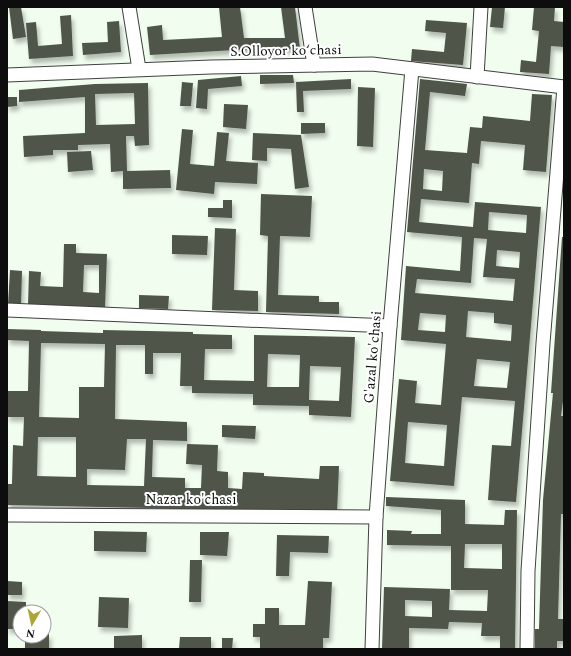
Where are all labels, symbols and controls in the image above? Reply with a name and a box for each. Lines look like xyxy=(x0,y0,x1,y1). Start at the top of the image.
street label: S.Olloyor koʻchasi xyxy=(230,39,342,62)
street label: G'azal ko'chasi xyxy=(358,310,387,404)
street label: Nazar ko'chasi xyxy=(145,489,237,510)
north arrow xyxy=(12,604,52,644)
text: N xyxy=(25,624,36,642)

